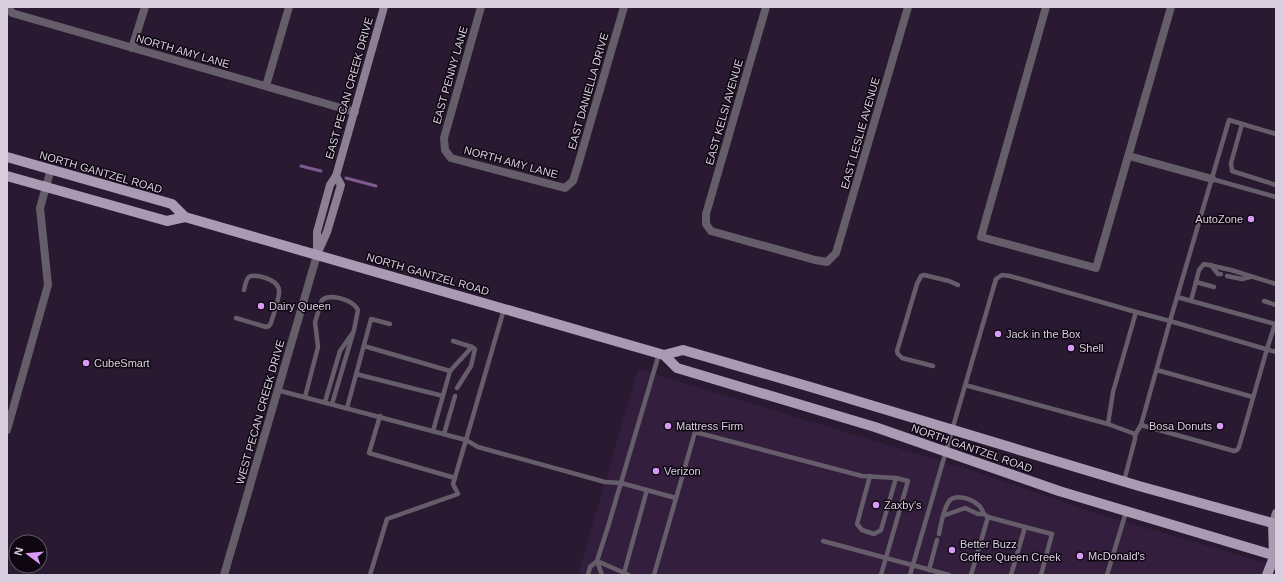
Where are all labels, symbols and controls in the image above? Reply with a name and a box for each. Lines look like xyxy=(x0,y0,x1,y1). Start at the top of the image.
street label: EAST PECAN CREEK DRIVE xyxy=(323,16,375,160)
street label: EAST PENNY LANE xyxy=(430,25,470,125)
street label: EAST DANIELLA DRIVE xyxy=(566,31,610,151)
street label: NORTH AMY LANE xyxy=(135,32,231,70)
street label: EAST KELSI AVENUE xyxy=(703,58,745,166)
street label: EAST LESLIE AVENUE xyxy=(838,76,882,190)
street label: NORTH AMY LANE xyxy=(463,144,559,180)
street label: NORTH GANTZEL ROAD xyxy=(38,149,164,195)
place label: AutoZone xyxy=(1195,213,1243,225)
marker: AutoZone xyxy=(1246,214,1256,224)
street label: NORTH GANTZEL ROAD xyxy=(365,251,491,297)
place label: Dairy Queen xyxy=(269,300,331,312)
marker: Dairy Queen xyxy=(256,301,266,311)
place label: Jack in the Box xyxy=(1006,328,1081,340)
marker: Jack in the Box xyxy=(993,329,1003,339)
street label: WEST PECAN CREEK DRIVE xyxy=(234,338,286,486)
place label: Shell xyxy=(1079,342,1103,354)
marker: Shell xyxy=(1066,343,1076,353)
place label: CubeSmart xyxy=(94,357,150,369)
marker: CubeSmart xyxy=(81,358,91,368)
place label: Mattress Firm xyxy=(676,420,743,432)
place label: Bosa Donuts xyxy=(1149,420,1212,432)
marker: Mattress Firm xyxy=(663,421,673,431)
marker: Bosa Donuts xyxy=(1215,421,1225,431)
street label: NORTH GANTZEL ROAD xyxy=(910,422,1034,474)
place label: Verizon xyxy=(664,465,701,477)
marker: Verizon xyxy=(651,466,661,476)
place label: Zaxby's xyxy=(884,499,922,511)
marker: Zaxby's xyxy=(871,500,881,510)
north arrow xyxy=(8,534,48,574)
place label: Better Buzz Coffee Queen Creek xyxy=(960,538,1061,563)
marker: Better Buzz Coffee Queen Creek xyxy=(947,545,957,555)
text: N xyxy=(12,546,25,557)
place label: McDonald's xyxy=(1088,550,1146,562)
marker: McDonald's xyxy=(1075,551,1085,561)

